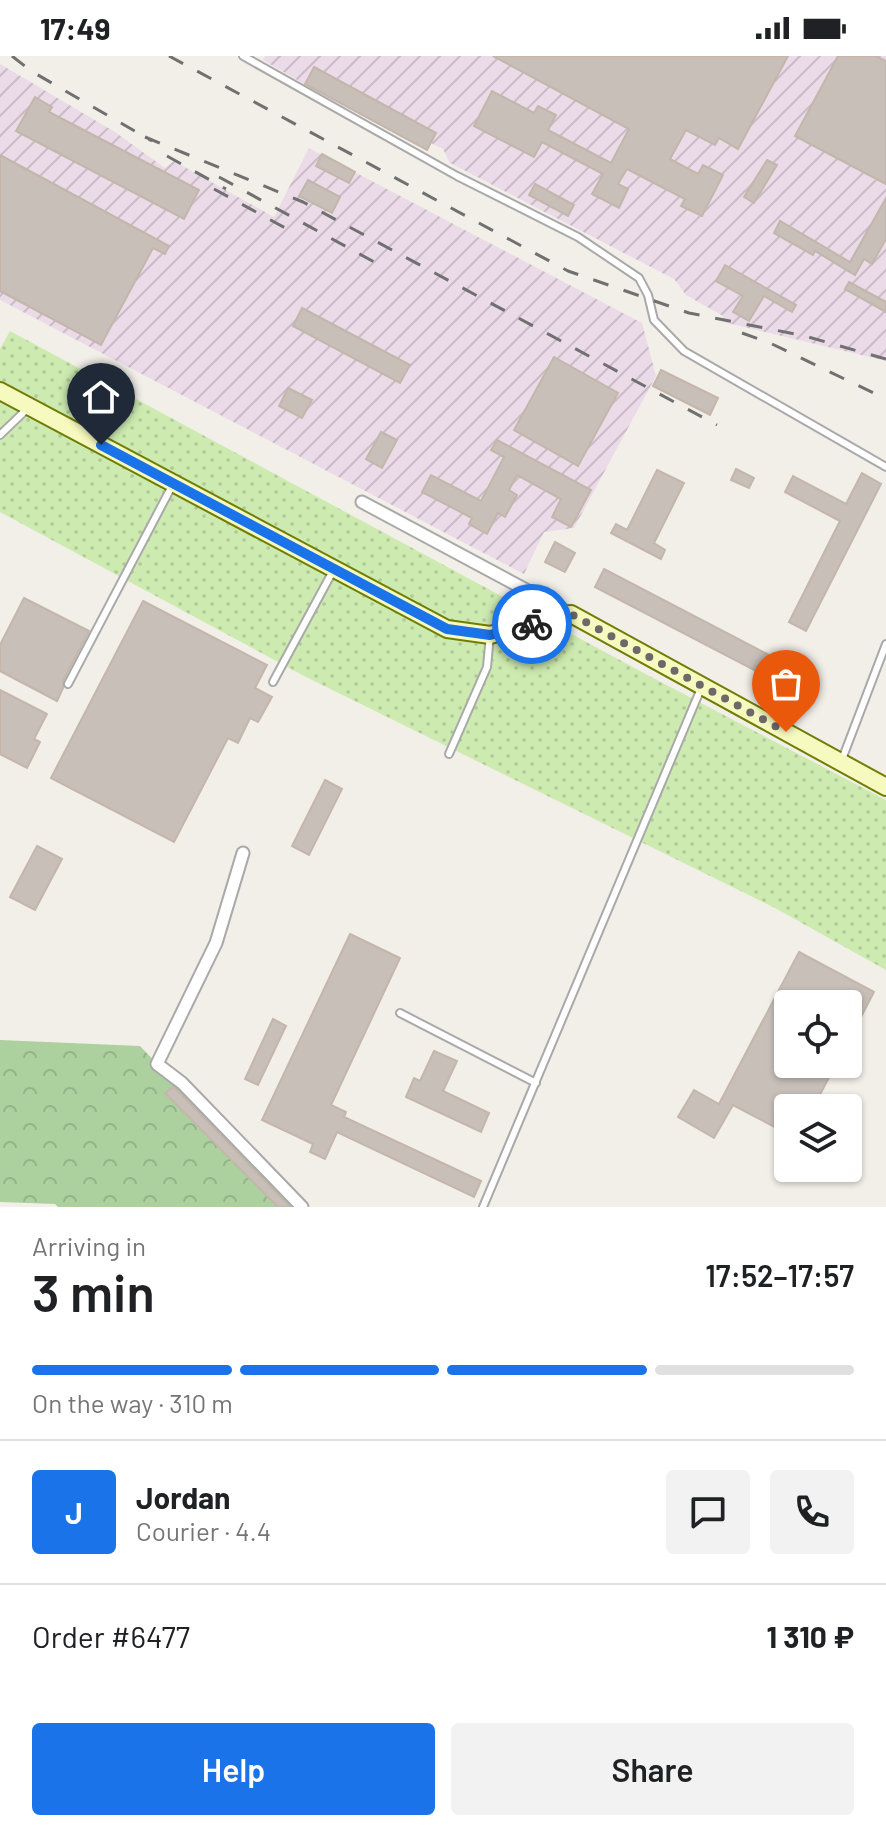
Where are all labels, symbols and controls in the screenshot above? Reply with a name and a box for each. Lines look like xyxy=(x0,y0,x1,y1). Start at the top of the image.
text: 17:49 xyxy=(40,10,111,46)
pin xyxy=(67,363,135,445)
icon: home xyxy=(79,375,123,419)
courier xyxy=(492,584,572,664)
icon: bike xyxy=(510,602,554,646)
pin xyxy=(752,650,820,732)
icon: bag xyxy=(764,662,808,706)
map controls xyxy=(774,990,862,1182)
button: locate xyxy=(774,990,862,1078)
button: layers xyxy=(774,1094,862,1182)
text: Arriving in xyxy=(32,1230,146,1261)
text: 17:52–17:57 xyxy=(705,1257,854,1293)
text: 3 min xyxy=(32,1260,155,1322)
text: On the way · 310 m xyxy=(32,1387,233,1418)
button: chat xyxy=(666,1470,750,1554)
button: phone xyxy=(770,1470,854,1554)
text: Jordan xyxy=(136,1479,231,1515)
text: J xyxy=(65,1494,83,1530)
text: Courier · 4.4 xyxy=(136,1515,271,1546)
text: Order #6477 xyxy=(32,1618,190,1654)
text: 1 310 ₽ xyxy=(767,1618,854,1654)
button: Help xyxy=(32,1723,435,1815)
button: Share xyxy=(451,1723,854,1815)

